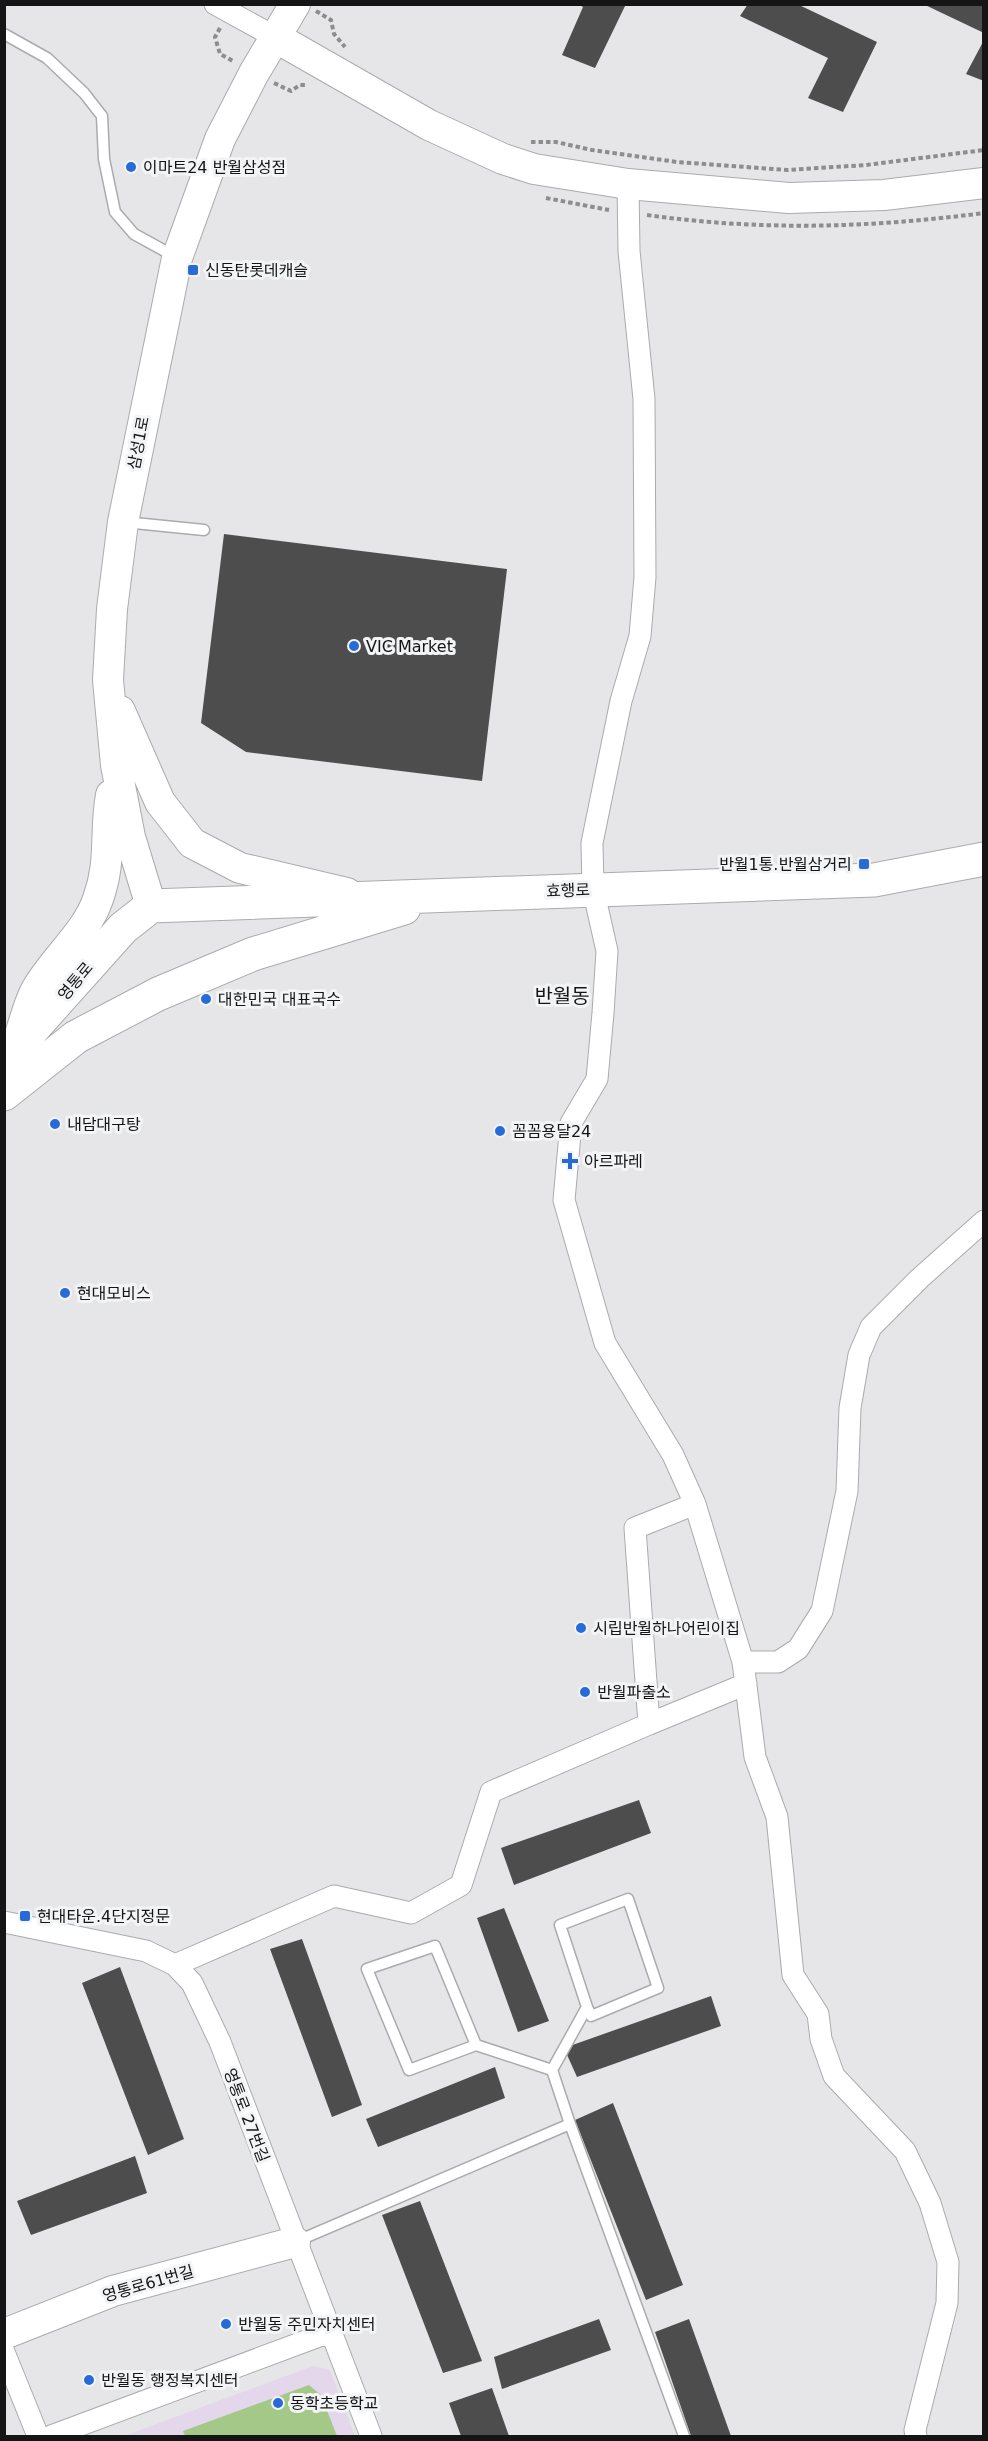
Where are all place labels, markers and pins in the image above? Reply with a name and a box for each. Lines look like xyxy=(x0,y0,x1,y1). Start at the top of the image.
place label: 이마트24 반월삼성점 xyxy=(143,158,286,177)
marker: 이마트24 반월삼성점 xyxy=(124,160,138,174)
place label: 신동탄롯데캐슬 xyxy=(205,261,308,280)
marker: 신동탄롯데캐슬 xyxy=(186,263,200,277)
place label: VIC Market xyxy=(366,637,453,656)
marker: VIC Market xyxy=(347,639,361,653)
place label: 반월1통.반월삼거리 xyxy=(719,855,852,874)
marker: 반월1통.반월삼거리 xyxy=(857,857,871,871)
place label: 대한민국 대표국수 xyxy=(218,990,341,1009)
marker: 대한민국 대표국수 xyxy=(199,992,213,1006)
place label: 내담대구탕 xyxy=(67,1115,141,1134)
marker: 내담대구탕 xyxy=(48,1117,62,1131)
place label: 꼼꼼용달24 xyxy=(512,1122,591,1141)
marker: 꼼꼼용달24 xyxy=(493,1124,507,1138)
marker: 아르파레 xyxy=(561,1152,579,1170)
place label: 아르파레 xyxy=(584,1152,643,1171)
place label: 현대모비스 xyxy=(77,1284,151,1303)
marker: 현대모비스 xyxy=(58,1286,72,1300)
place label: 시립반월하나어린이집 xyxy=(593,1619,740,1638)
marker: 시립반월하나어린이집 xyxy=(574,1621,588,1635)
place label: 반월파출소 xyxy=(597,1683,671,1702)
marker: 반월파출소 xyxy=(578,1685,592,1699)
place label: 현대타운.4단지정문 xyxy=(37,1907,170,1926)
marker: 현대타운.4단지정문 xyxy=(18,1909,32,1923)
place label: 반월동 주민자치센터 xyxy=(238,2315,376,2334)
marker: 반월동 주민자치센터 xyxy=(219,2317,233,2331)
place label: 반월동 행정복지센터 xyxy=(101,2371,239,2390)
marker: 반월동 행정복지센터 xyxy=(82,2373,96,2387)
place label: 동학초등학교 xyxy=(290,2394,378,2413)
marker: 동학초등학교 xyxy=(271,2396,285,2410)

